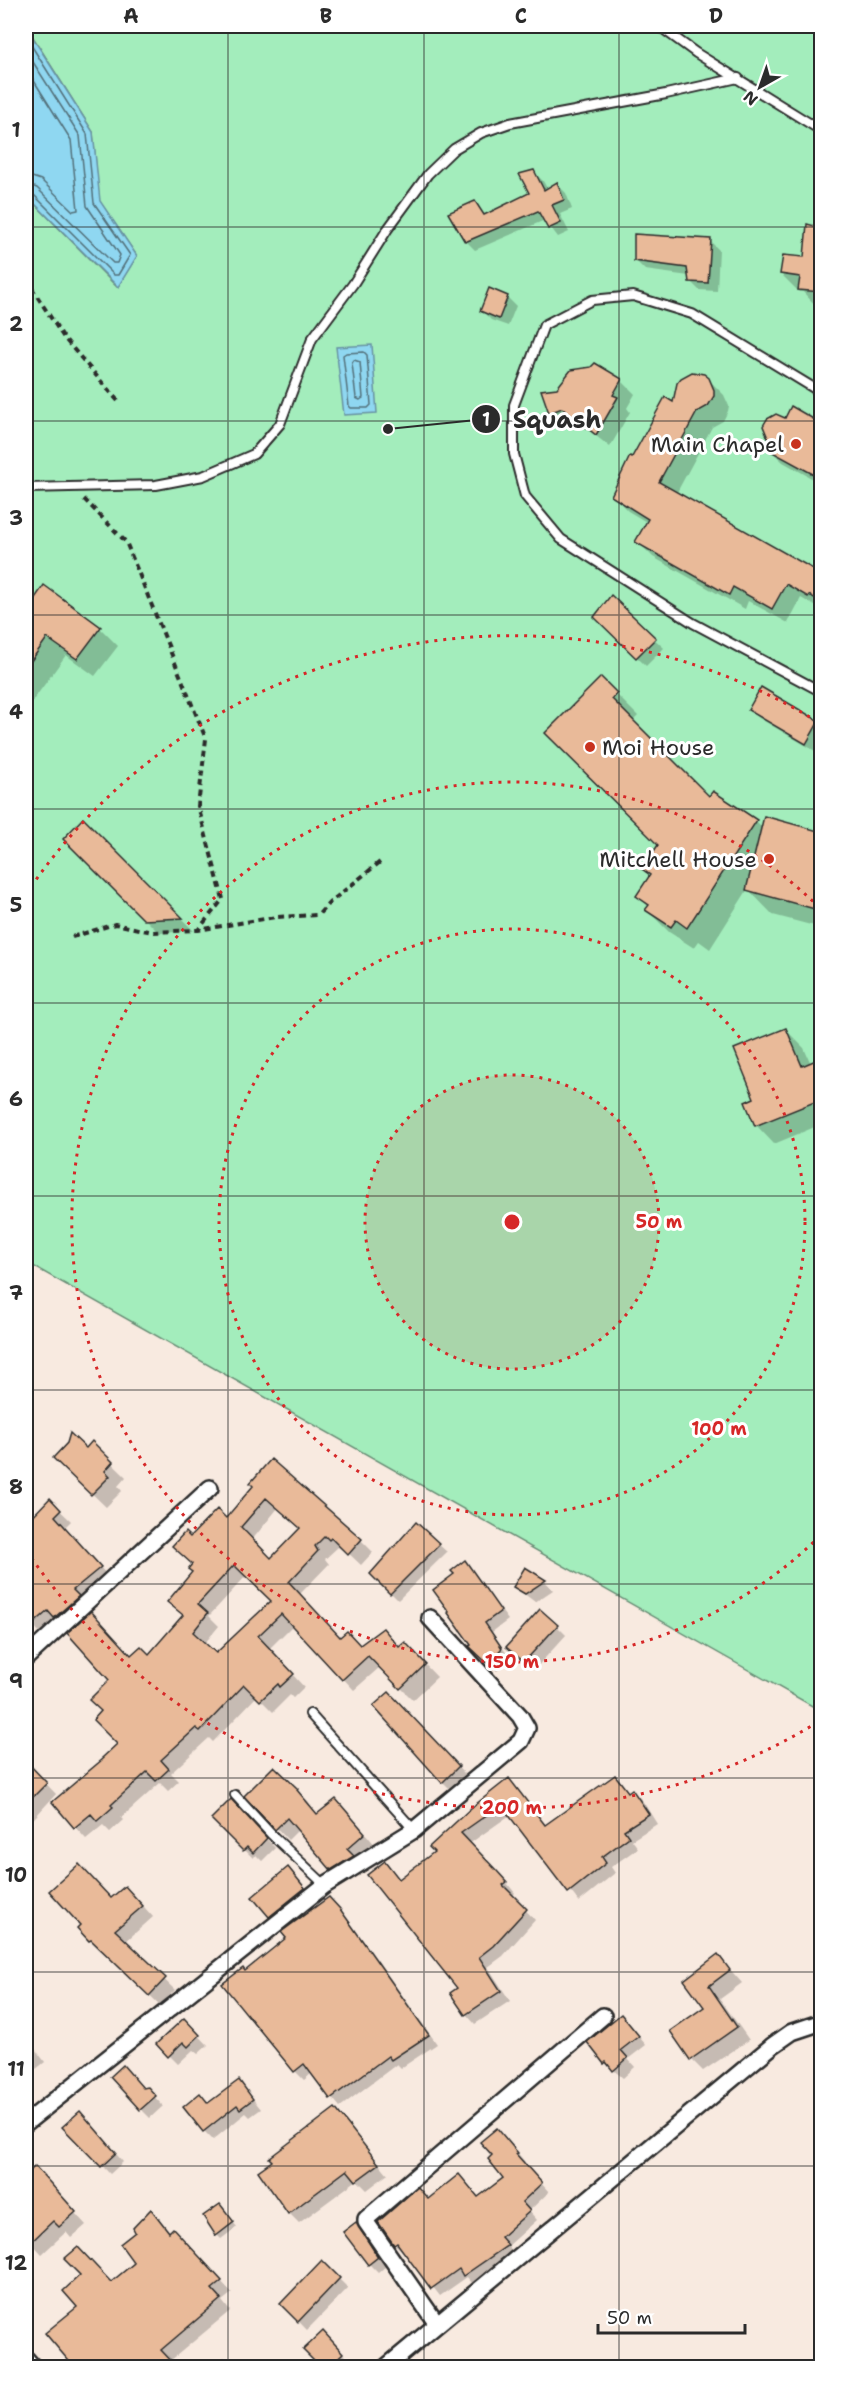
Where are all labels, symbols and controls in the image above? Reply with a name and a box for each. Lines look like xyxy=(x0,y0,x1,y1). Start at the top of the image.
text: A xyxy=(123,3,139,29)
text: B xyxy=(320,3,332,29)
text: C xyxy=(515,3,527,29)
text: D xyxy=(709,3,723,29)
north arrow xyxy=(730,57,790,117)
text: N xyxy=(739,86,762,110)
text: 1 xyxy=(11,117,21,143)
text: 2 xyxy=(9,311,23,337)
callout: Squash xyxy=(471,398,614,440)
text: Squash xyxy=(513,404,601,436)
text: 1 xyxy=(482,408,490,432)
place label: Main Chapel xyxy=(651,430,784,459)
marker: Main Chapel xyxy=(789,437,803,451)
text: 3 xyxy=(9,505,23,531)
text: 4 xyxy=(9,699,23,725)
place label: Moi House xyxy=(602,733,714,762)
marker: Moi House xyxy=(583,740,597,754)
place label: Mitchell House xyxy=(599,845,757,874)
marker: Mitchell House xyxy=(762,852,776,866)
text: 5 xyxy=(10,892,22,918)
text: 6 xyxy=(9,1086,23,1112)
text: 50 m xyxy=(636,1210,683,1234)
centre of rings xyxy=(502,1212,522,1232)
text: 7 xyxy=(9,1280,23,1306)
text: 100 m xyxy=(691,1417,747,1441)
text: 8 xyxy=(9,1474,23,1500)
text: 150 m xyxy=(485,1650,540,1674)
text: 9 xyxy=(9,1668,23,1694)
text: 200 m xyxy=(482,1796,543,1820)
text: 10 xyxy=(5,1862,27,1888)
text: 11 xyxy=(7,2056,25,2082)
text: 12 xyxy=(5,2250,27,2276)
scale bar xyxy=(598,2297,745,2335)
text: 50 m xyxy=(607,2306,652,2330)

